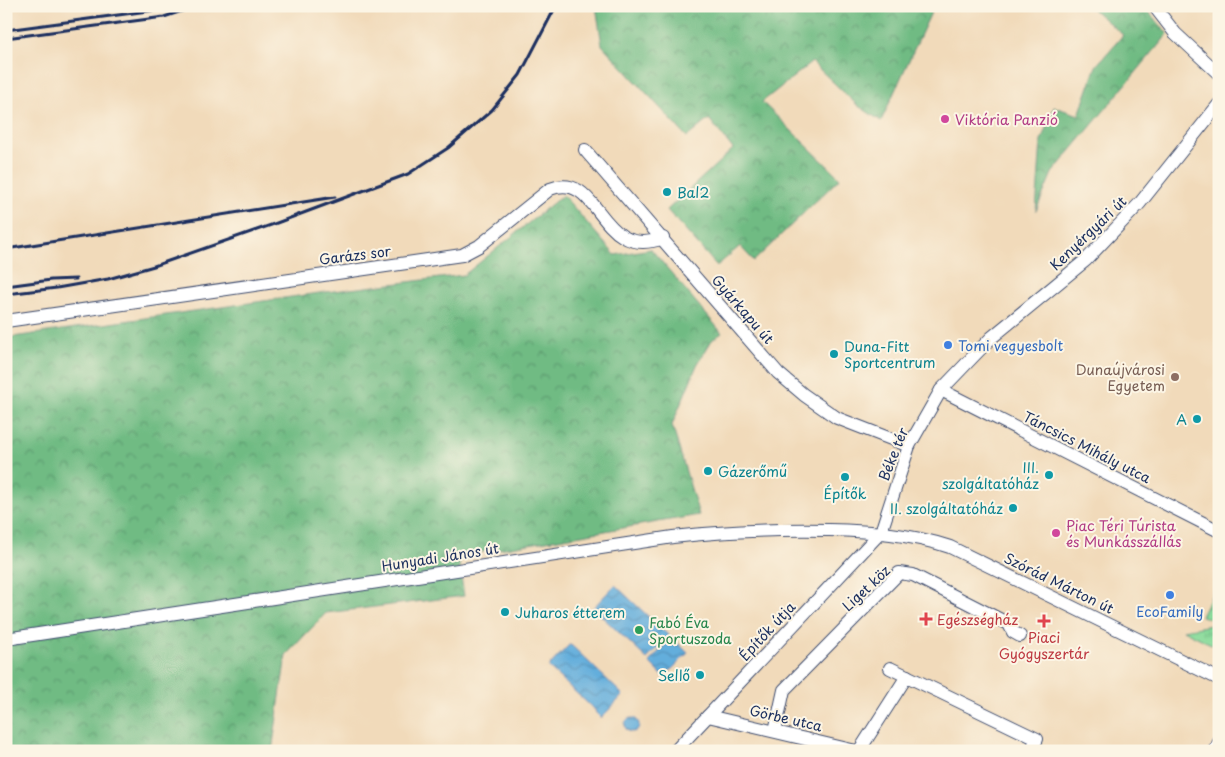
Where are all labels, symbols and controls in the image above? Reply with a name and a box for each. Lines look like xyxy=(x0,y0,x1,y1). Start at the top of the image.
place label: Viktória Panzió xyxy=(955,109,1058,130)
marker: Viktória Panzió xyxy=(939,113,951,125)
place label: Bal2 xyxy=(677,182,709,203)
marker: Bal2 xyxy=(661,186,673,198)
street label: Kenyérgyári út xyxy=(1045,191,1131,275)
street label: Garázs sor xyxy=(318,240,393,270)
street label: Gyárkapu út xyxy=(707,270,779,348)
place label: Tomi vegyesbolt xyxy=(958,335,1064,356)
place label: Duna-Fitt Sportcentrum xyxy=(844,336,935,373)
marker: Tomi vegyesbolt xyxy=(942,339,954,351)
marker: Duna-Fitt Sportcentrum xyxy=(828,348,840,360)
place label: Dunaújvárosi Egyetem xyxy=(1076,359,1165,396)
marker: Dunaújvárosi Egyetem xyxy=(1169,371,1181,383)
street label: Táncsics Mihály utca xyxy=(1020,406,1155,488)
place label: A xyxy=(1176,409,1187,430)
marker: A xyxy=(1191,413,1203,425)
street label: Béke tér xyxy=(873,424,913,484)
place label: III. szolgáltatóház xyxy=(942,457,1039,494)
place label: Gázerőmű xyxy=(718,461,787,482)
marker: Gázerőmű xyxy=(702,465,714,477)
marker: III. szolgáltatóház xyxy=(1043,469,1055,481)
marker: Építők xyxy=(839,471,851,483)
place label: Építők xyxy=(823,483,867,504)
place label: II. szolgáltatóház xyxy=(890,498,1003,519)
marker: II. szolgáltatóház xyxy=(1007,502,1019,514)
place label: Piac Téri Túrista és Munkásszállás xyxy=(1066,515,1181,552)
marker: Piac Téri Túrista és Munkásszállás xyxy=(1050,527,1062,539)
street label: Hunyadi János út xyxy=(380,537,500,577)
street label: Szórád Márton út xyxy=(1001,547,1118,619)
street label: Liget köz xyxy=(837,560,895,616)
marker: EcoFamily xyxy=(1164,589,1176,601)
street label: Építők útja xyxy=(734,596,800,665)
place label: EcoFamily xyxy=(1136,601,1204,622)
place label: Juharos étterem xyxy=(515,602,625,623)
marker: Juharos étterem xyxy=(499,606,511,618)
place label: Egészségház xyxy=(937,609,1018,630)
place label: Fabó Éva Sportuszoda xyxy=(649,612,732,649)
marker: Egészségház xyxy=(919,612,933,626)
marker: Piaci Gyógyszertár xyxy=(1038,615,1050,627)
marker: Fabó Éva Sportuszoda xyxy=(633,624,645,636)
place label: Piaci Gyógyszertár xyxy=(999,627,1090,664)
place label: Sellő xyxy=(658,665,690,686)
marker: Sellő xyxy=(694,669,706,681)
street label: Görbe utca xyxy=(748,699,825,737)

